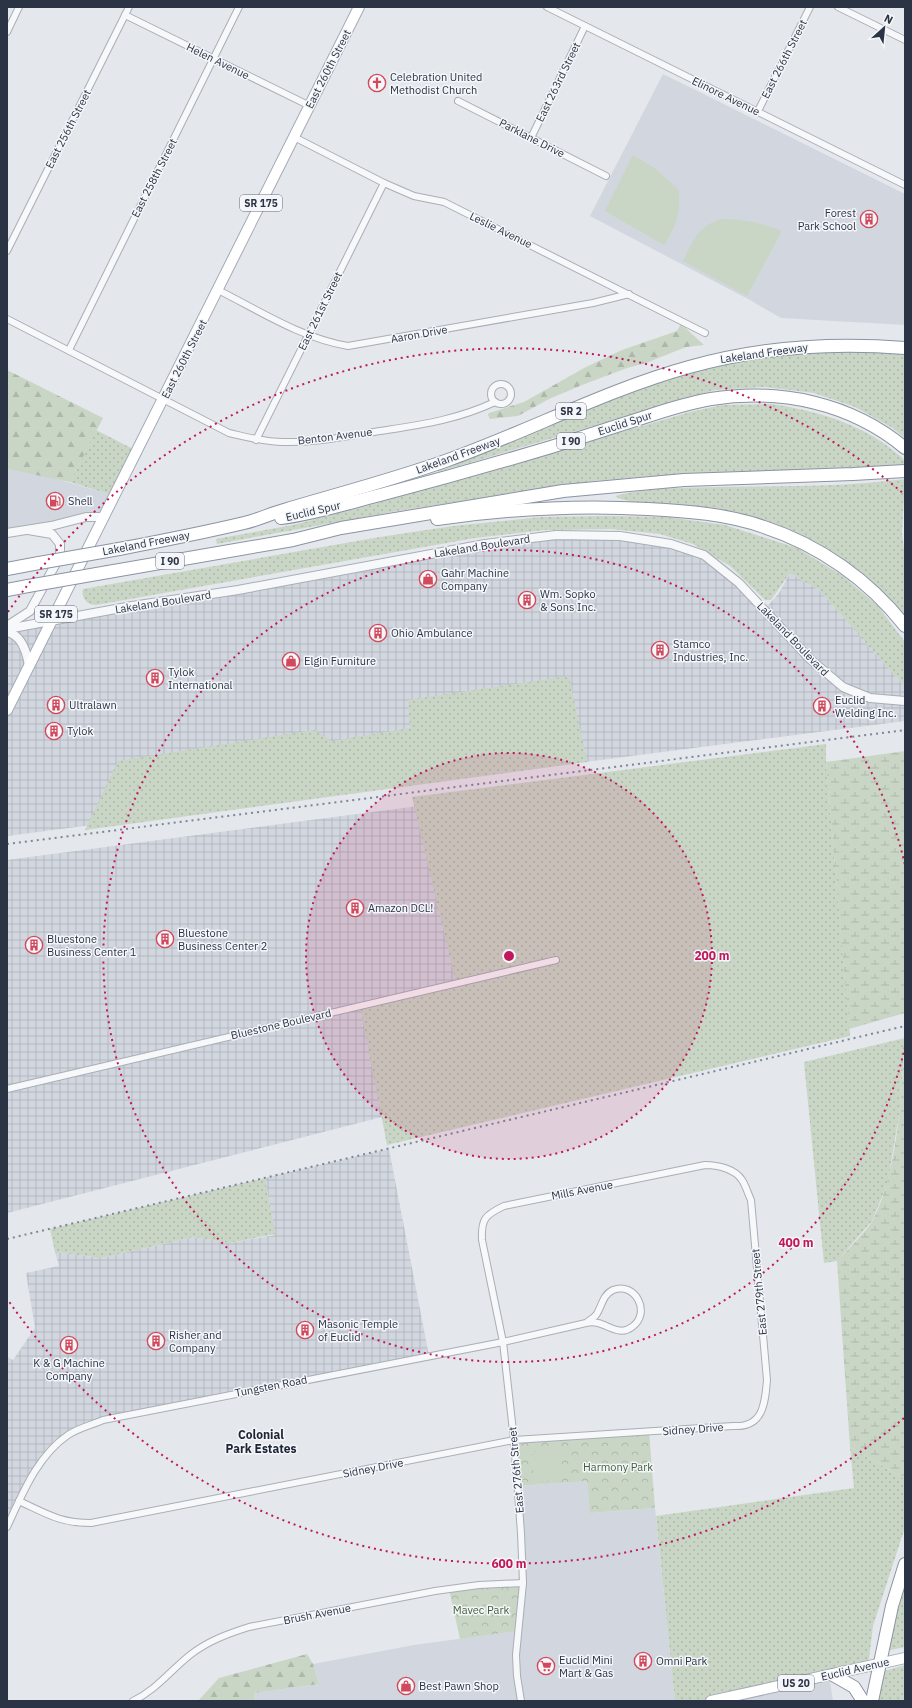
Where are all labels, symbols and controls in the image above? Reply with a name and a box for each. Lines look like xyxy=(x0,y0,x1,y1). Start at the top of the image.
north arrow xyxy=(864,8,904,48)
text: N xyxy=(882,11,895,27)
street label: East 266th Street xyxy=(758,17,810,101)
street label: East 260th Street xyxy=(302,27,354,111)
street label: Helen Avenue xyxy=(184,40,252,82)
street label: East 263rd Street xyxy=(533,40,583,124)
place label: Celebration United Methodist Church xyxy=(390,70,482,97)
church icon: Celebration United Methodist Church xyxy=(367,73,387,93)
street label: Elinore Avenue xyxy=(690,74,762,118)
street label: East 256th Street xyxy=(42,87,94,171)
street label: Parklane Drive xyxy=(497,116,567,160)
street label: East 258th Street xyxy=(128,136,180,220)
road number: SR 175 xyxy=(240,195,282,211)
place label: Forest Park School xyxy=(798,206,856,233)
street label: Leslie Avenue xyxy=(467,209,535,251)
building icon: Forest Park School xyxy=(859,209,879,229)
street label: East 261st Street xyxy=(295,269,345,353)
street label: East 260th Street xyxy=(158,317,210,401)
street label: Aaron Drive xyxy=(389,322,449,346)
street label: Lakeland Freeway xyxy=(719,340,809,366)
road number: SR 2 xyxy=(556,403,586,419)
street label: Euclid Spur xyxy=(596,408,654,438)
street label: Benton Avenue xyxy=(297,424,373,448)
street label: Lakeland Freeway xyxy=(414,433,503,477)
road number: I 90 xyxy=(557,433,585,449)
fuel station icon: Shell xyxy=(45,491,65,511)
place label: Shell xyxy=(68,494,93,508)
street label: Euclid Spur xyxy=(284,498,342,524)
street label: Lakeland Freeway xyxy=(101,528,191,558)
street label: Lakeland Boulevard xyxy=(433,531,531,561)
road number: I 90 xyxy=(156,553,184,569)
place label: Gahr Machine Company xyxy=(441,566,509,593)
shop icon: Gahr Machine Company xyxy=(418,569,438,589)
street label: Lakeland Boulevard xyxy=(114,587,212,617)
place label: Wm. Sopko & Sons Inc. xyxy=(540,587,596,614)
building icon: Wm. Sopko & Sons Inc. xyxy=(517,590,537,610)
street label: Lakeland Boulevard xyxy=(754,599,832,679)
road number: SR 175 xyxy=(35,606,77,622)
building icon: Ohio Ambulance xyxy=(368,623,388,643)
place label: Ohio Ambulance xyxy=(391,626,472,640)
place label: Stamco Industries, Inc. xyxy=(673,637,748,664)
building icon: Stamco Industries, Inc. xyxy=(650,640,670,660)
shop icon: Elgin Furniture xyxy=(281,651,301,671)
place label: Elgin Furniture xyxy=(304,654,376,668)
place label: Tylok International xyxy=(168,665,233,692)
building icon: Tylok International xyxy=(145,668,165,688)
place label: Euclid Welding Inc. xyxy=(835,693,897,720)
building icon: Ultralawn xyxy=(46,695,66,715)
building icon: Euclid Welding Inc. xyxy=(812,696,832,716)
place label: Ultralawn xyxy=(69,698,117,712)
building icon: Tylok xyxy=(44,721,64,741)
place label: Tylok xyxy=(67,724,93,738)
building icon: Amazon DCL! xyxy=(345,898,365,918)
place label: Amazon DCL! xyxy=(368,901,433,915)
place label: Bluestone Business Center 2 xyxy=(178,926,267,953)
building icon: Bluestone Business Center 2 xyxy=(155,929,175,949)
place label: Bluestone Business Center 1 xyxy=(47,932,137,959)
building icon: Bluestone Business Center 1 xyxy=(24,935,44,955)
text: 200 m xyxy=(694,948,730,963)
centre of rings xyxy=(502,949,516,963)
street label: Bluestone Boulevard xyxy=(229,1006,333,1042)
street label: Mills Avenue xyxy=(550,1177,614,1203)
text: 400 m xyxy=(778,1235,814,1250)
street label: East 279th Street xyxy=(748,1248,770,1336)
place label: Masonic Temple of Euclid xyxy=(318,1317,398,1344)
building icon: Masonic Temple of Euclid xyxy=(295,1320,315,1340)
place label: Risher and Company xyxy=(169,1328,222,1355)
building icon: Risher and Company xyxy=(146,1331,166,1351)
building icon: K & G Machine Company xyxy=(59,1335,79,1355)
place label: K & G Machine Company xyxy=(33,1356,105,1383)
street label: Tungsten Road xyxy=(234,1372,308,1400)
street label: Sidney Drive xyxy=(662,1420,724,1438)
street label: East 276th Street xyxy=(505,1426,527,1514)
district label: Colonial Park Estates xyxy=(225,1427,297,1456)
street label: Sidney Drive xyxy=(342,1455,404,1481)
park label: Harmony Park xyxy=(583,1460,653,1474)
text: 600 m xyxy=(491,1556,527,1571)
street label: Brush Avenue xyxy=(282,1601,352,1627)
park label: Mavec Park xyxy=(453,1603,509,1617)
building icon: Omni Park xyxy=(633,1651,653,1671)
place label: Euclid Mini Mart & Gas xyxy=(559,1653,613,1680)
place label: Omni Park xyxy=(656,1654,707,1668)
street label: Euclid Avenue xyxy=(819,1654,891,1684)
supermarket icon: Euclid Mini Mart & Gas xyxy=(536,1656,556,1676)
road number: US 20 xyxy=(778,1675,814,1691)
shop icon: Best Pawn Shop xyxy=(396,1676,416,1696)
place label: Best Pawn Shop xyxy=(419,1679,499,1693)

